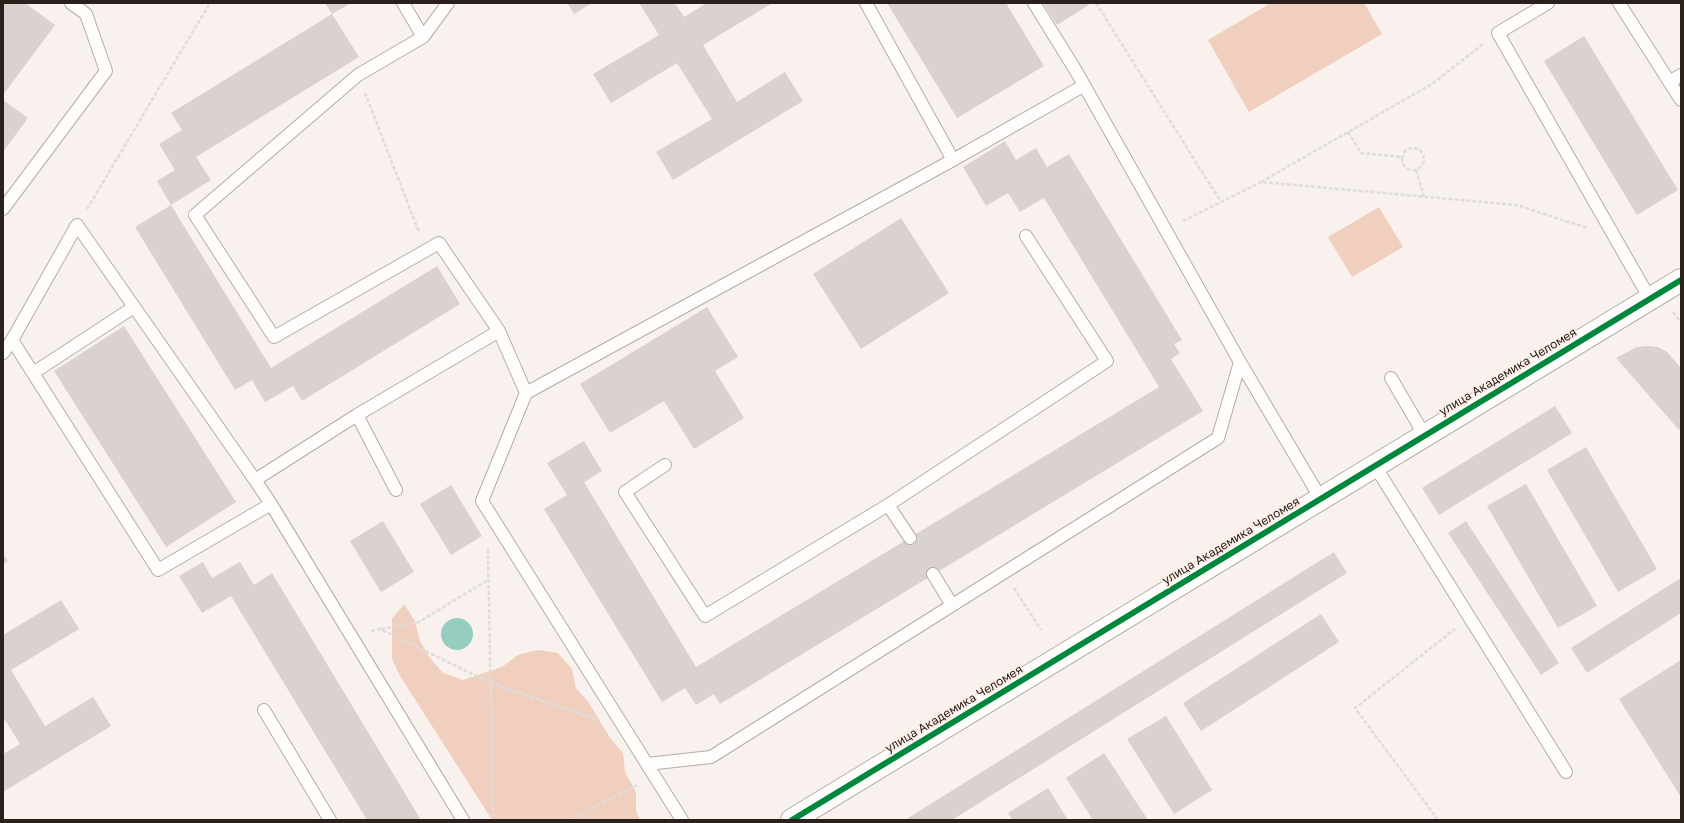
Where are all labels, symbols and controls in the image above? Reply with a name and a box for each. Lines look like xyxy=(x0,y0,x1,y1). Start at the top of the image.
street label: улица Академика Челомея xyxy=(1437,325,1579,419)
street label: улица Академика Челомея xyxy=(1160,494,1302,588)
street label: улица Академика Челомея xyxy=(883,662,1025,756)

